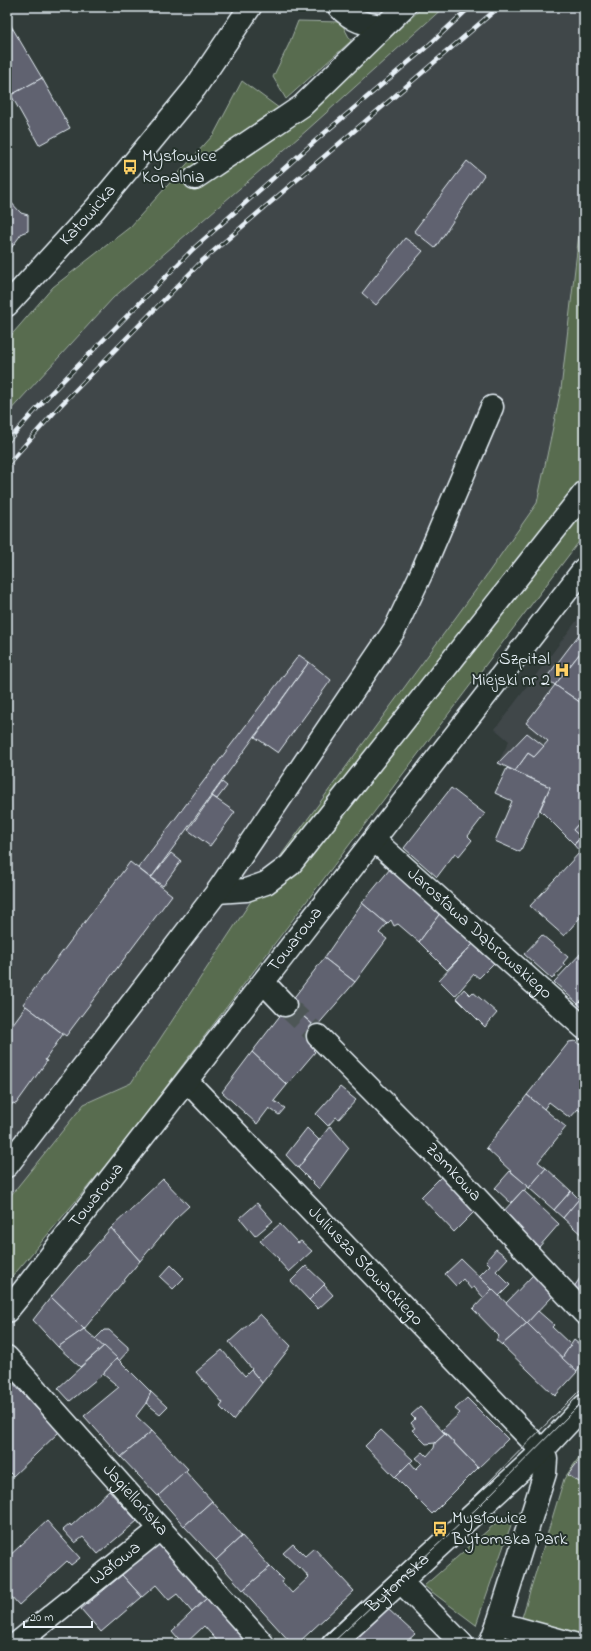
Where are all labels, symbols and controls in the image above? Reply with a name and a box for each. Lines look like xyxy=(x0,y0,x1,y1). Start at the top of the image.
place label: Mysłowice Kopalnia xyxy=(142,144,218,191)
bus stop icon: Mysłowice Kopalnia xyxy=(121,158,139,176)
street label: Katowicka xyxy=(54,179,123,252)
place label: Szpital Miejski nr 2 xyxy=(471,647,550,694)
hospital icon: Szpital Miejski nr 2 xyxy=(553,661,571,679)
street label: Jarosława Dąbrowskiego xyxy=(400,862,558,1006)
street label: Towarowa xyxy=(262,902,330,979)
street label: Zamkowa xyxy=(418,1137,487,1208)
street label: Towarowa xyxy=(63,1158,131,1234)
street label: Juliusza Słowackiego xyxy=(301,1201,429,1332)
street label: Jagiellońska xyxy=(95,1458,174,1542)
place label: Mysłowice Bytomska Park xyxy=(451,1506,567,1553)
bus stop icon: Mysłowice Bytomska Park xyxy=(431,1520,449,1538)
street label: Wałowa xyxy=(85,1536,147,1593)
street label: Bytomska xyxy=(360,1547,436,1620)
scale bar xyxy=(24,1603,92,1629)
text: 20 m xyxy=(30,1609,53,1627)

